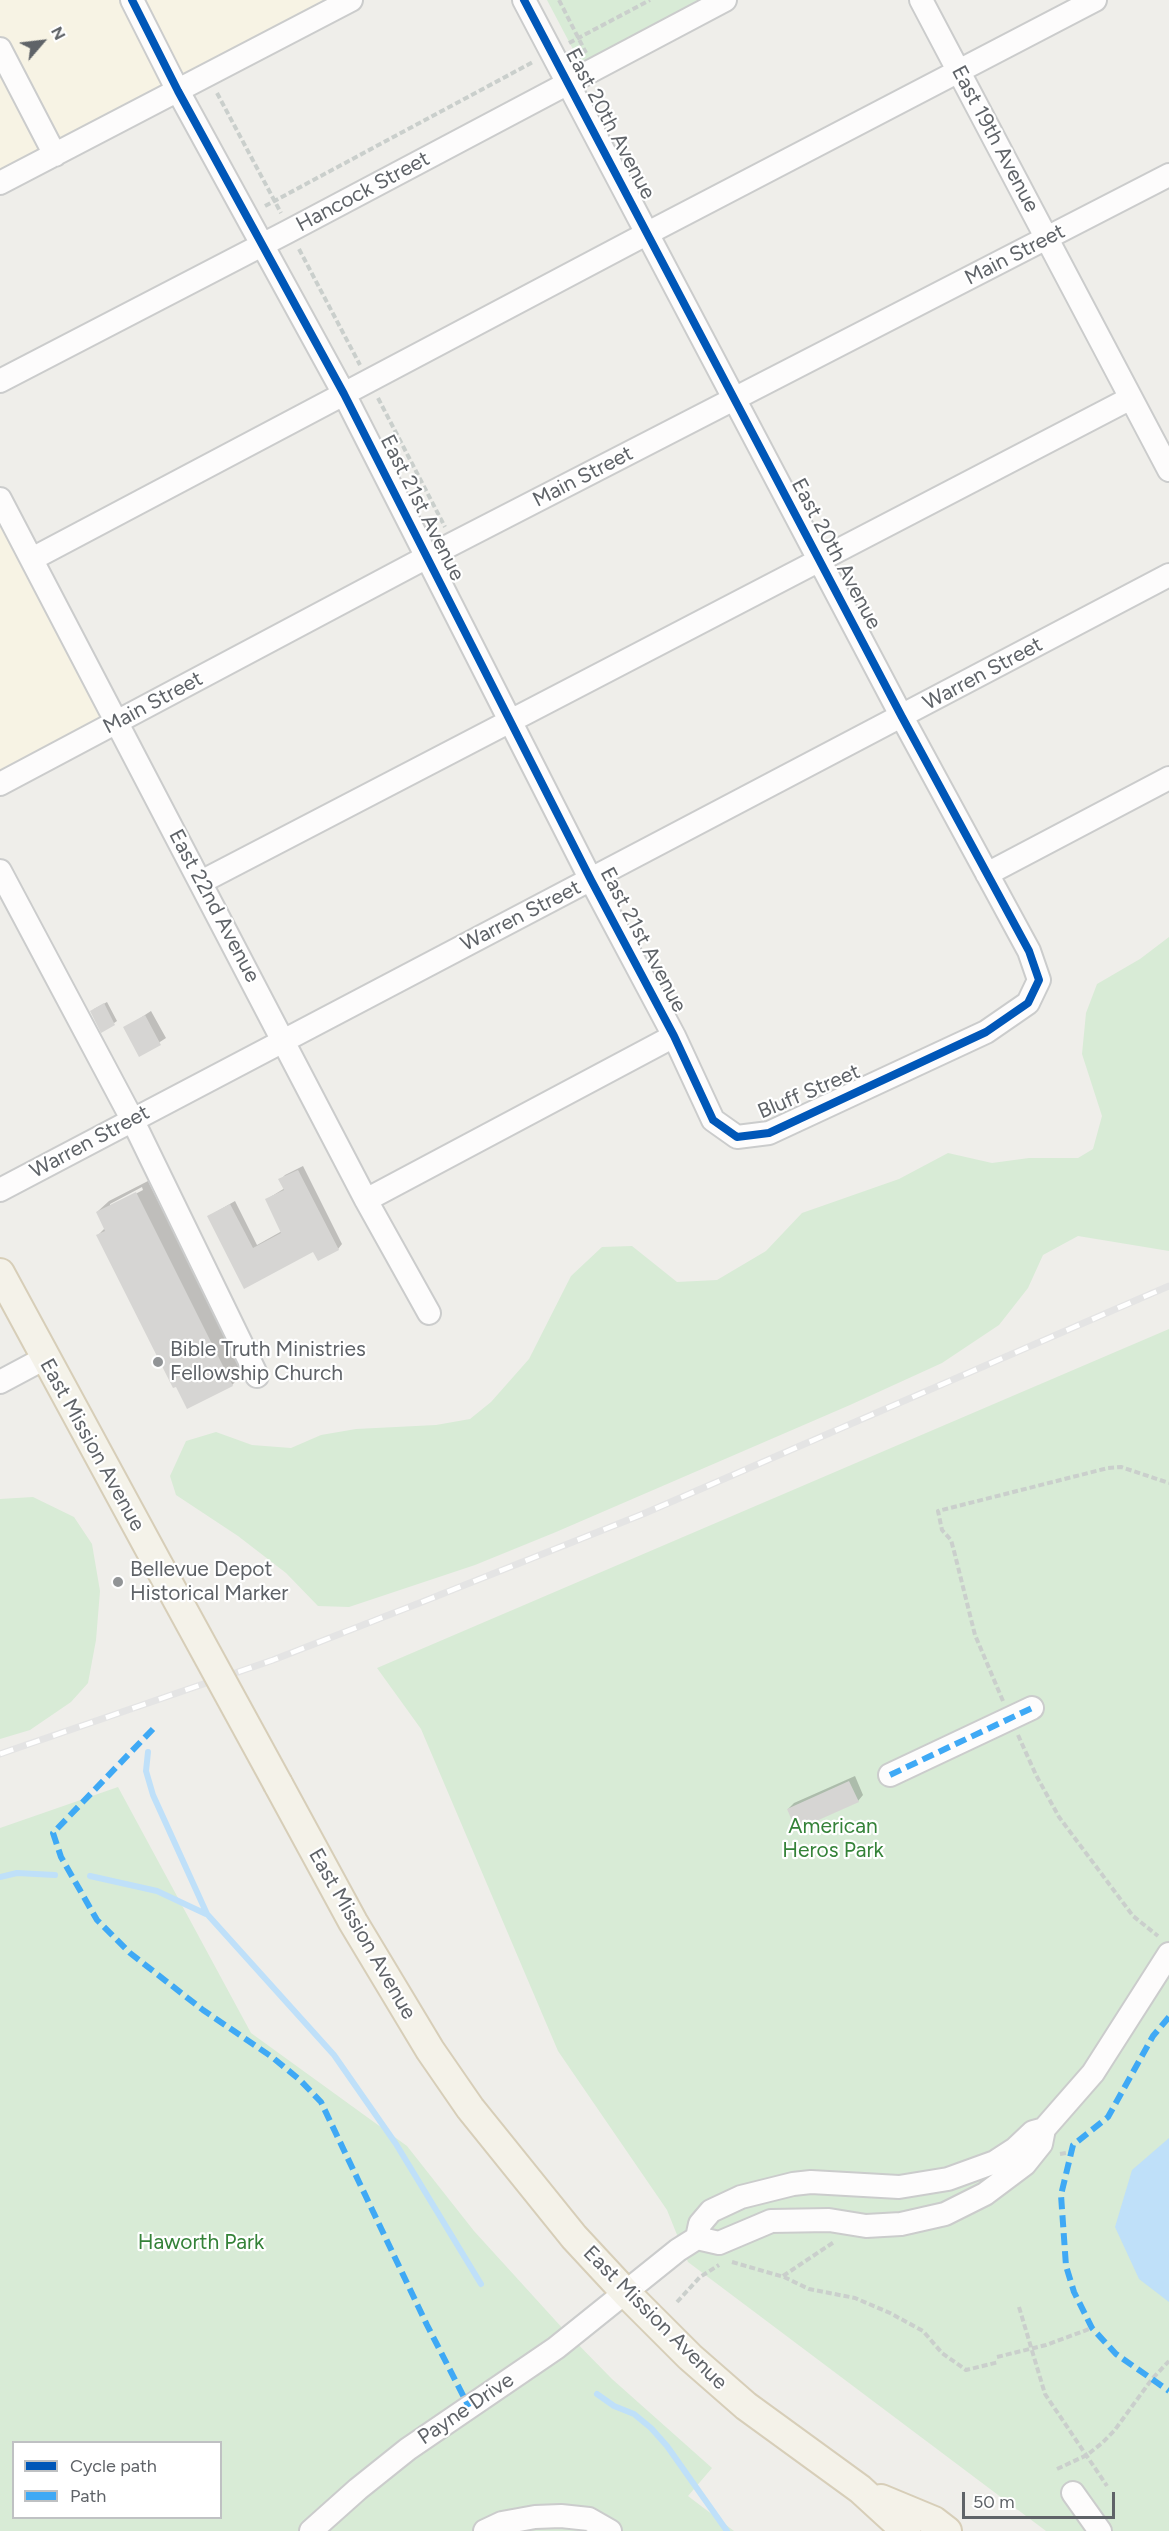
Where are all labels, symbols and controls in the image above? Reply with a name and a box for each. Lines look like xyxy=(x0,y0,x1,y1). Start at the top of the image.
north arrow xyxy=(12,12,72,72)
text: N xyxy=(47,23,70,43)
street label: East 20th Avenue xyxy=(560,44,660,204)
street label: East 19th Avenue xyxy=(946,61,1044,217)
street label: Hancock Street xyxy=(292,146,434,238)
street label: Main Street xyxy=(961,219,1069,291)
street label: East 21st Avenue xyxy=(374,431,470,585)
street label: Main Street xyxy=(529,441,637,513)
street label: East 20th Avenue xyxy=(786,474,886,634)
street label: Warren Street xyxy=(919,632,1047,716)
street label: Main Street xyxy=(99,666,207,740)
street label: East 22nd Avenue xyxy=(163,825,265,987)
street label: East 21st Avenue xyxy=(594,863,692,1017)
street label: Warren Street xyxy=(457,875,585,957)
street label: Bluff Street xyxy=(754,1059,864,1125)
street label: Warren Street xyxy=(26,1100,154,1184)
place label: Bible Truth Ministries Fellowship Church xyxy=(170,1337,366,1387)
street label: East Mission Avenue xyxy=(34,1354,150,1536)
marker: Bible Truth Ministries Fellowship Church xyxy=(151,1355,165,1369)
place label: Bellevue Depot Historical Marker xyxy=(130,1557,288,1607)
marker: Bellevue Depot Historical Marker xyxy=(111,1575,125,1589)
park label: American Heros Park xyxy=(782,1814,884,1864)
street label: East Mission Avenue xyxy=(303,1844,421,2024)
park label: Haworth Park xyxy=(138,2230,264,2256)
street label: East Mission Avenue xyxy=(578,2241,732,2395)
street label: Payne Drive xyxy=(413,2368,519,2450)
legend xyxy=(12,2441,222,2519)
text: Cycle path xyxy=(70,2455,157,2477)
scale bar xyxy=(965,2480,1118,2518)
text: Path xyxy=(70,2485,106,2507)
text: 50 m xyxy=(973,2491,1015,2513)

